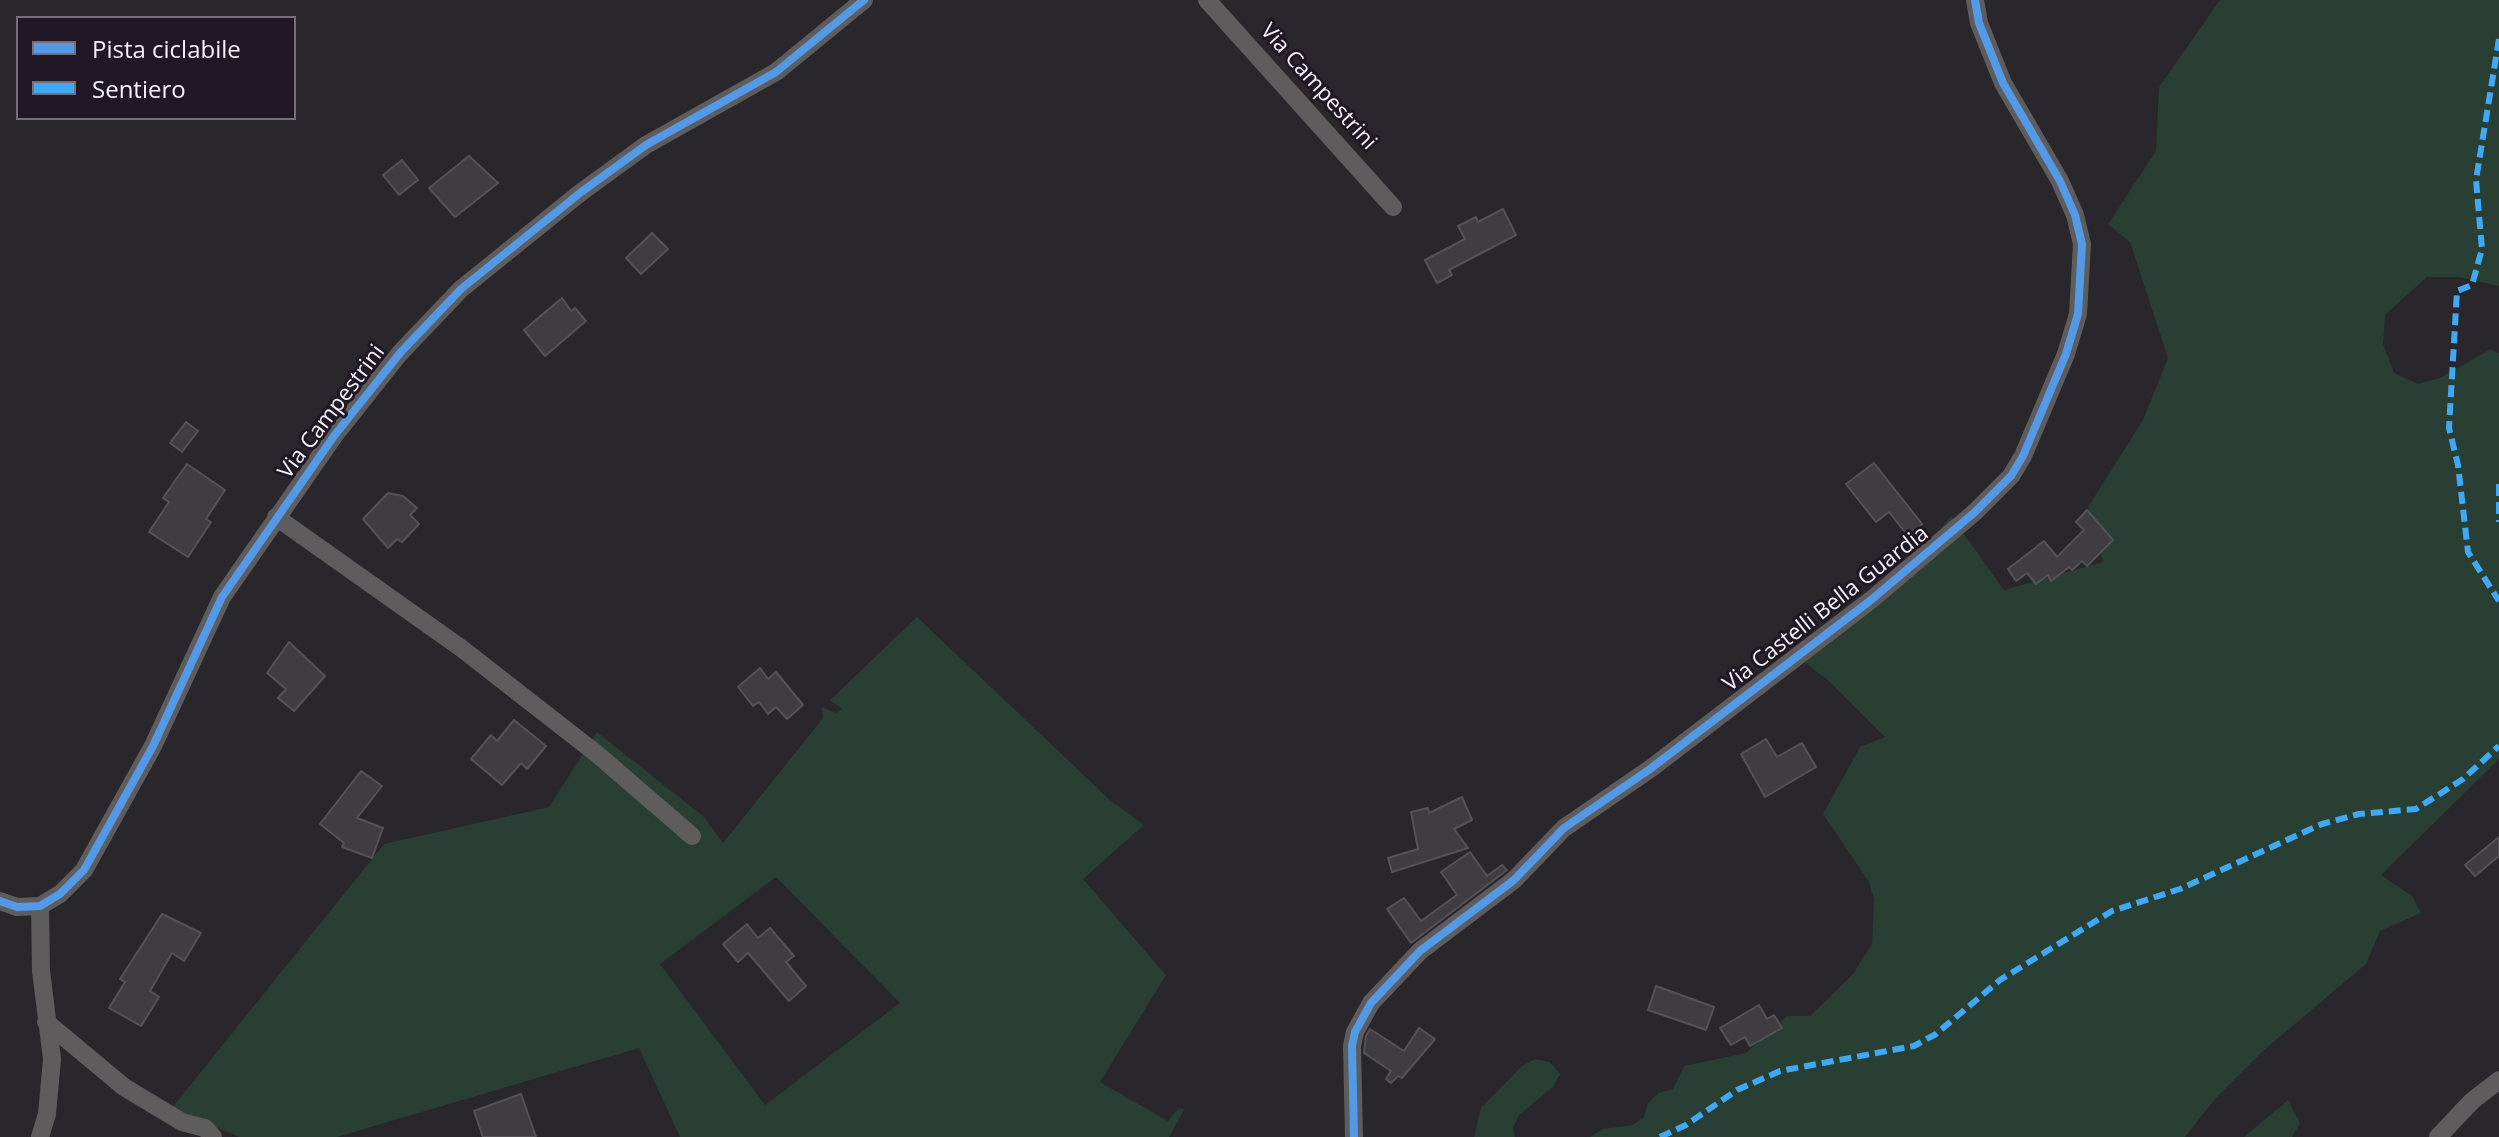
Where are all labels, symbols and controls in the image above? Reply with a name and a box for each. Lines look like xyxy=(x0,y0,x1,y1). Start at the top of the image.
legend xyxy=(16,16,296,120)
street label: Via Campestrini xyxy=(1254,18,1382,156)
text: Pista ciclabile xyxy=(92,32,241,65)
text: Sentiero xyxy=(92,72,186,105)
street label: Via Campestrini xyxy=(273,340,391,484)
street label: Via Castelli Bella Guardia xyxy=(1718,521,1934,697)

